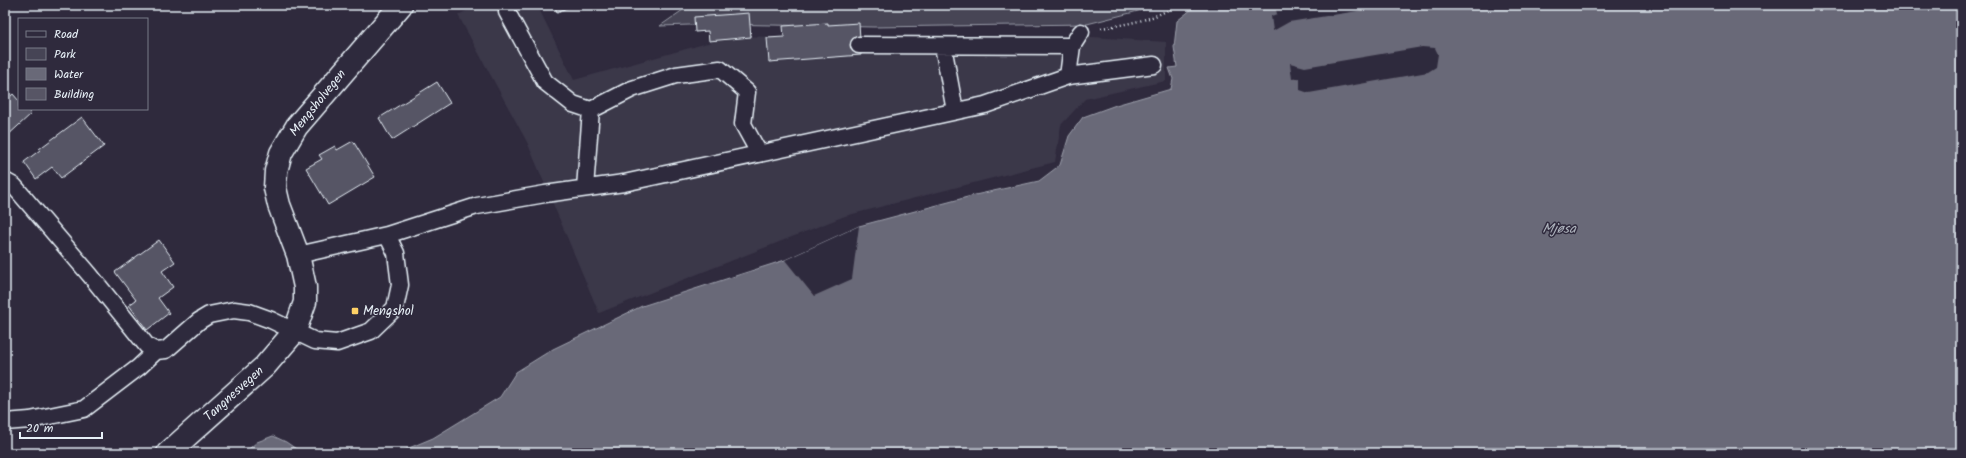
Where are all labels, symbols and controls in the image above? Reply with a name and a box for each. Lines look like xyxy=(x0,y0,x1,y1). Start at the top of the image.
legend xyxy=(18,18,148,110)
text: Road xyxy=(54,25,79,44)
text: Park xyxy=(54,45,76,64)
text: Water xyxy=(54,65,84,84)
street label: Mengsholvegen xyxy=(284,65,352,141)
text: Building xyxy=(54,85,94,104)
water label: Mjøsa xyxy=(1542,218,1577,240)
place label: Mengshol xyxy=(363,301,414,322)
marker: Mengshol xyxy=(350,306,360,316)
street label: Tangnesvegen xyxy=(199,361,269,427)
scale bar xyxy=(20,414,102,440)
text: 20 m xyxy=(26,419,54,438)

